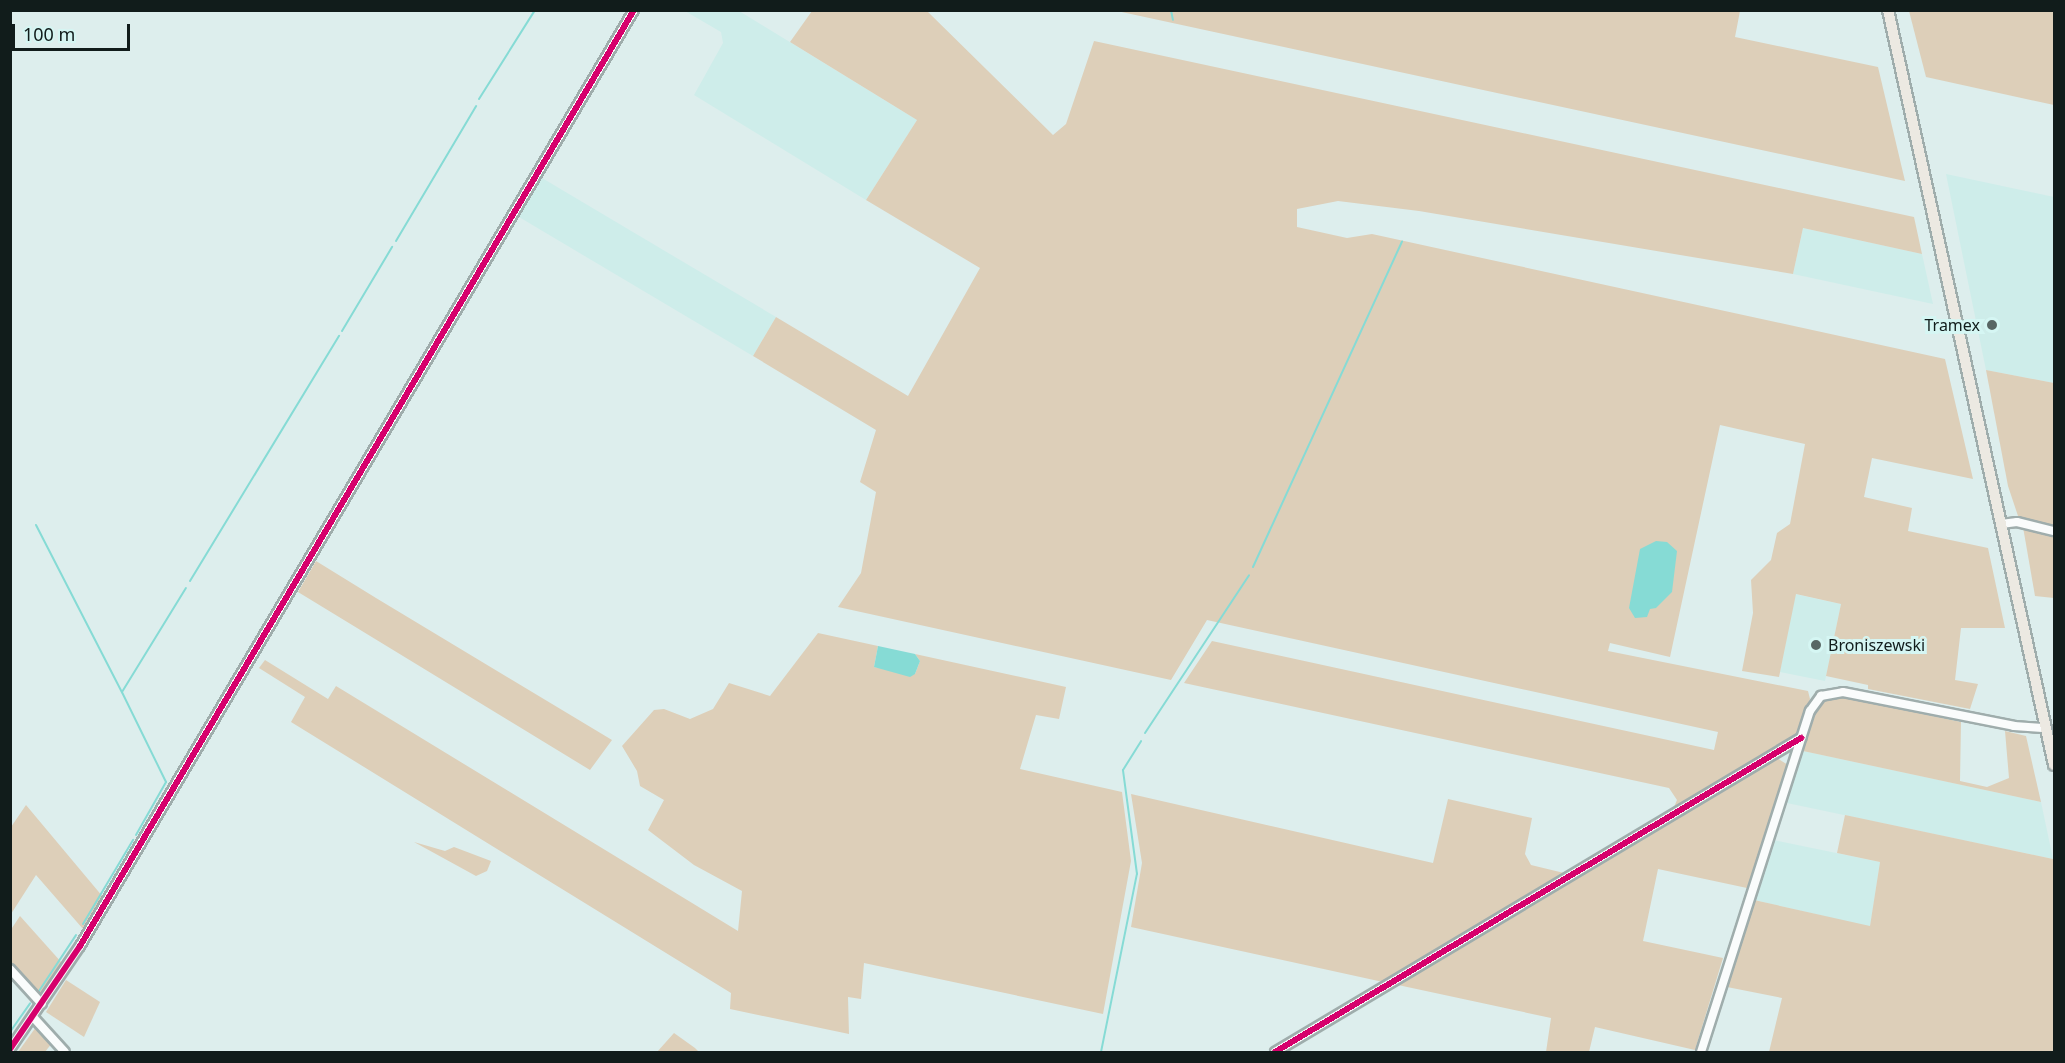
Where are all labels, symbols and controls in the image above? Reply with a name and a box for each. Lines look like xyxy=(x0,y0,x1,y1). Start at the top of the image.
scale bar xyxy=(15,12,134,50)
text: 100 m xyxy=(23,22,75,46)
place label: Tramex xyxy=(1925,315,1980,335)
marker: Tramex xyxy=(1985,318,1999,332)
place label: Broniszewski xyxy=(1828,635,1925,655)
marker: Broniszewski xyxy=(1809,638,1823,652)

